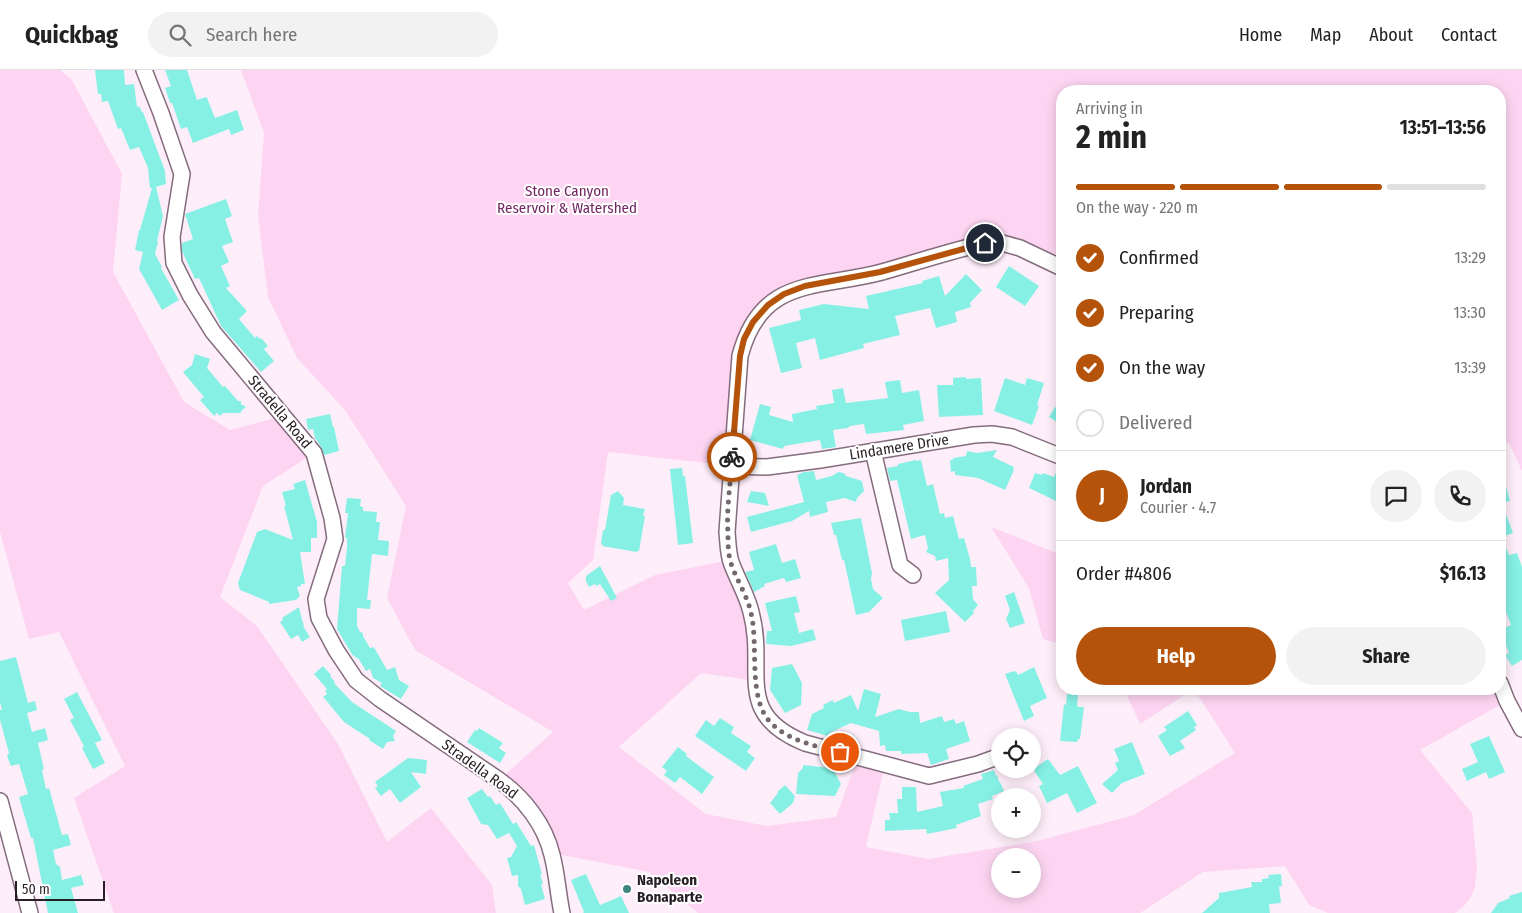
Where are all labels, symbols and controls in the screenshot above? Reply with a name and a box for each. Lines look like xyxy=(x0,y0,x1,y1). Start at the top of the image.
search box xyxy=(148,12,498,57)
text: Quickbag xyxy=(25,21,118,49)
icon: search xyxy=(166,21,194,49)
text: Search here xyxy=(206,23,297,46)
text: Home xyxy=(1239,24,1282,46)
text: Map xyxy=(1310,24,1341,46)
text: About xyxy=(1369,24,1413,46)
text: Contact xyxy=(1441,24,1497,46)
text: Arriving in xyxy=(1076,99,1143,118)
text: 13:51–13:56 xyxy=(1400,116,1486,139)
text: 2 min xyxy=(1076,118,1147,156)
park label: Stone Canyon Reservoir & Watershed xyxy=(497,182,637,217)
text: On the way · 220 m xyxy=(1076,198,1198,217)
pin xyxy=(964,222,1006,264)
icon: home xyxy=(971,229,999,257)
icon: check xyxy=(1076,244,1104,272)
text: Confirmed xyxy=(1119,246,1199,269)
text: 13:29 xyxy=(1454,248,1486,267)
icon: check xyxy=(1076,299,1104,327)
text: Preparing xyxy=(1119,301,1194,324)
text: 13:30 xyxy=(1453,303,1486,322)
icon: check xyxy=(1076,354,1104,382)
text: On the way xyxy=(1119,356,1205,379)
text: 13:39 xyxy=(1454,358,1486,377)
street label: Stradella Road xyxy=(244,372,316,452)
text: Delivered xyxy=(1119,411,1193,434)
street label: Lindamere Drive xyxy=(848,430,950,464)
courier xyxy=(707,432,757,482)
icon: bike xyxy=(718,443,746,471)
button: chat xyxy=(1370,470,1422,522)
button: phone xyxy=(1434,470,1486,522)
text: Jordan xyxy=(1140,475,1192,498)
text: J xyxy=(1099,484,1105,507)
text: Courier · 4.7 xyxy=(1140,498,1216,517)
text: Order #4806 xyxy=(1076,562,1172,585)
text: $16.13 xyxy=(1440,562,1486,585)
button: Help xyxy=(1076,627,1276,685)
button: Share xyxy=(1286,627,1486,685)
map controls xyxy=(991,728,1041,898)
button: locate xyxy=(991,728,1041,778)
pin xyxy=(819,731,861,773)
street label: Stradella Road xyxy=(438,735,522,803)
icon: bag xyxy=(826,738,854,766)
button: + xyxy=(991,788,1041,838)
button: − xyxy=(991,848,1041,898)
place label: Napoleon Bonaparte xyxy=(637,871,703,906)
scale bar xyxy=(15,878,105,901)
text: 50 m xyxy=(22,881,50,898)
marker: Napoleon Bonaparte xyxy=(621,883,633,895)

